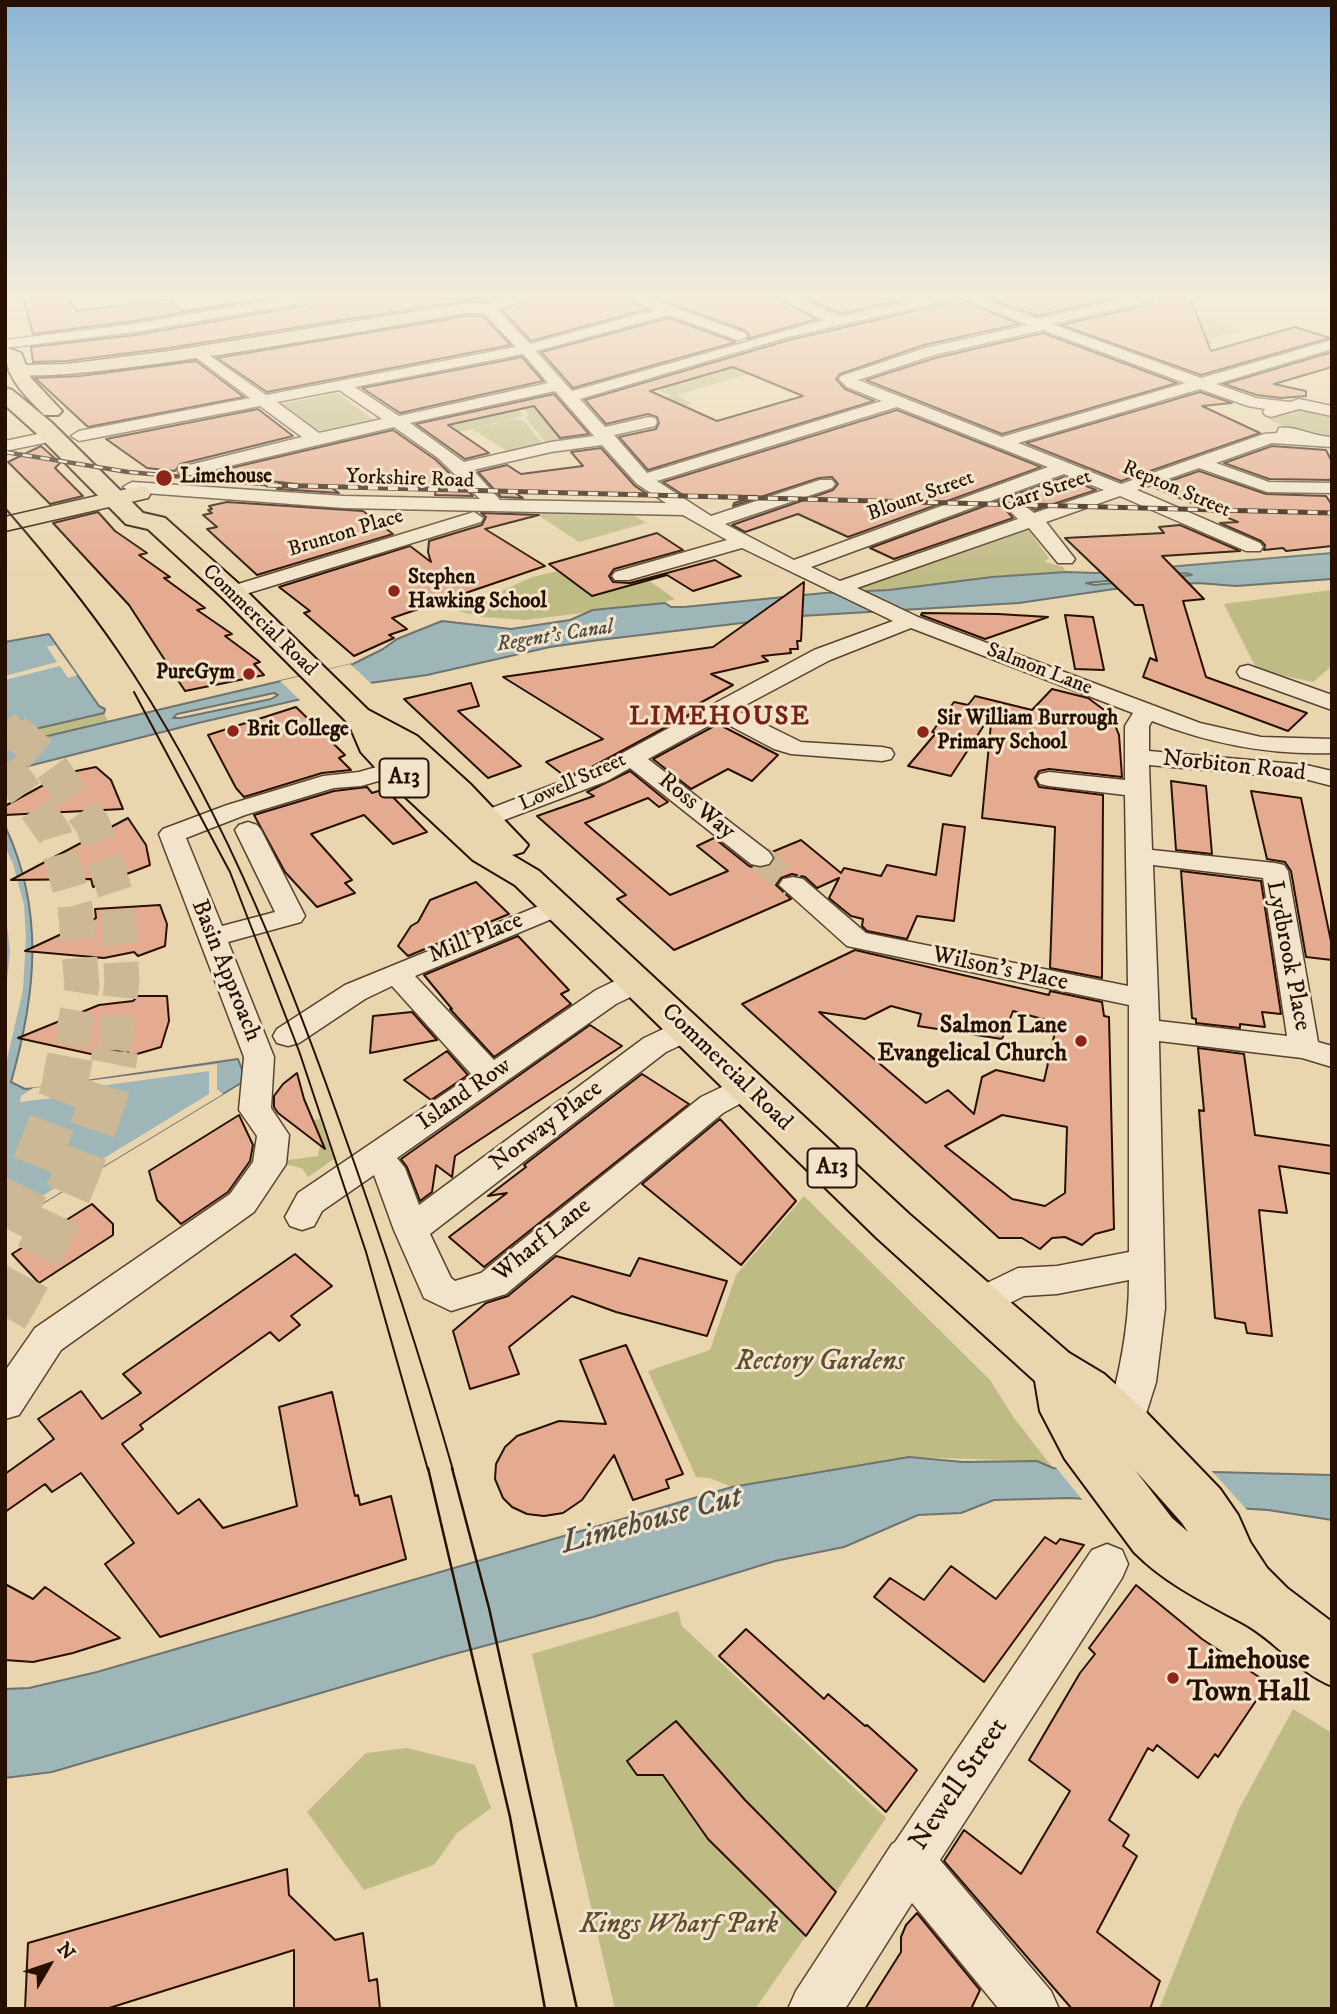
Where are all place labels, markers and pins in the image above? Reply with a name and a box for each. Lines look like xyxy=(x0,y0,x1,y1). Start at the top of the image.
place label: Limehouse xyxy=(180,465,272,491)
marker: Limehouse xyxy=(154,468,174,488)
place label: Stephen Hawking School xyxy=(408,566,547,616)
marker: Stephen Hawking School xyxy=(386,583,402,599)
place label: PureGym xyxy=(156,661,235,687)
marker: PureGym xyxy=(241,666,257,682)
place label: Sir William Burrough Primary School xyxy=(937,707,1118,757)
place label: Brit College xyxy=(247,718,349,744)
marker: Brit College xyxy=(225,723,241,739)
marker: Sir William Burrough Primary School xyxy=(915,724,931,740)
place label: Salmon Lane Evangelical Church xyxy=(878,1013,1067,1069)
marker: Salmon Lane Evangelical Church xyxy=(1073,1033,1089,1049)
place label: Limehouse Town Hall xyxy=(1187,1645,1310,1711)
marker: Limehouse Town Hall xyxy=(1165,1670,1181,1686)

